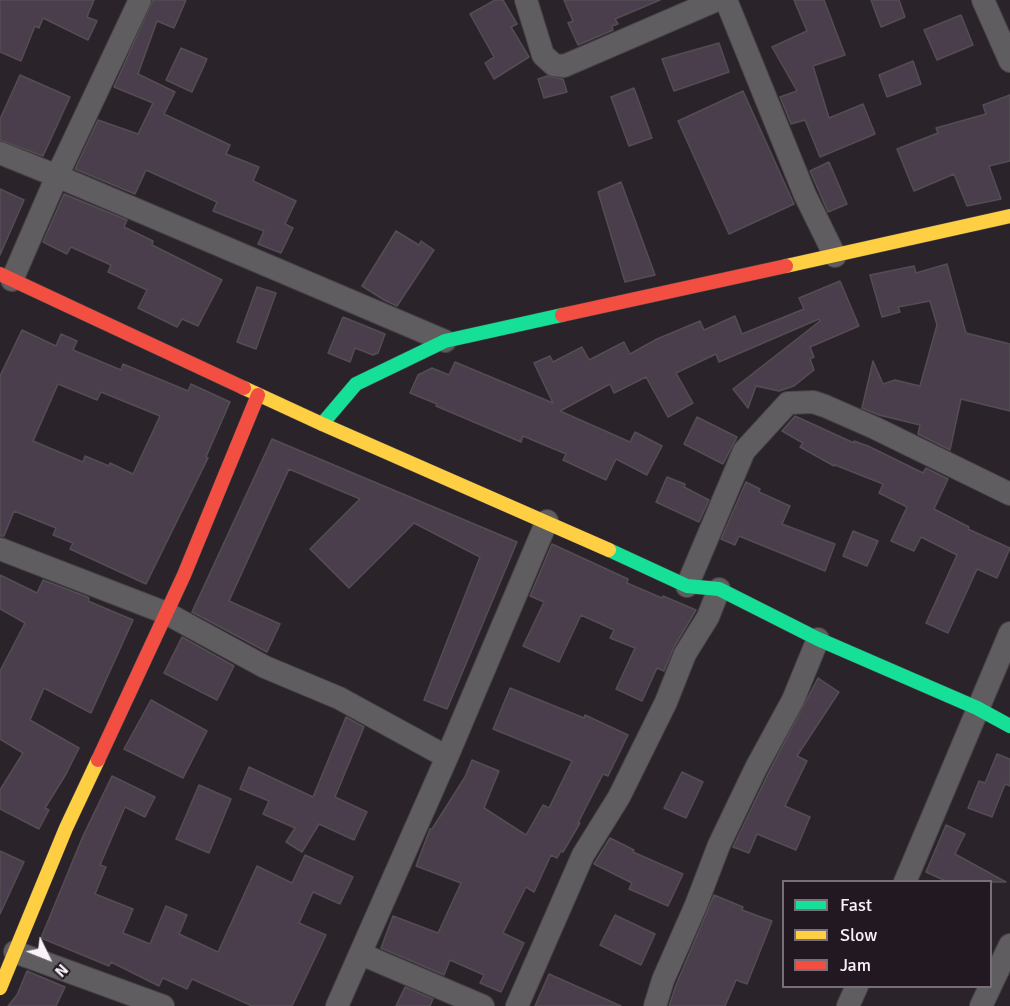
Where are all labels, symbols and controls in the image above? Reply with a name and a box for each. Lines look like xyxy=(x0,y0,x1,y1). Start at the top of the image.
legend xyxy=(782,880,992,988)
text: Fast xyxy=(840,894,872,916)
text: Slow xyxy=(840,924,877,946)
north arrow xyxy=(18,928,78,988)
text: Jam xyxy=(840,954,871,976)
text: N xyxy=(50,959,72,981)

